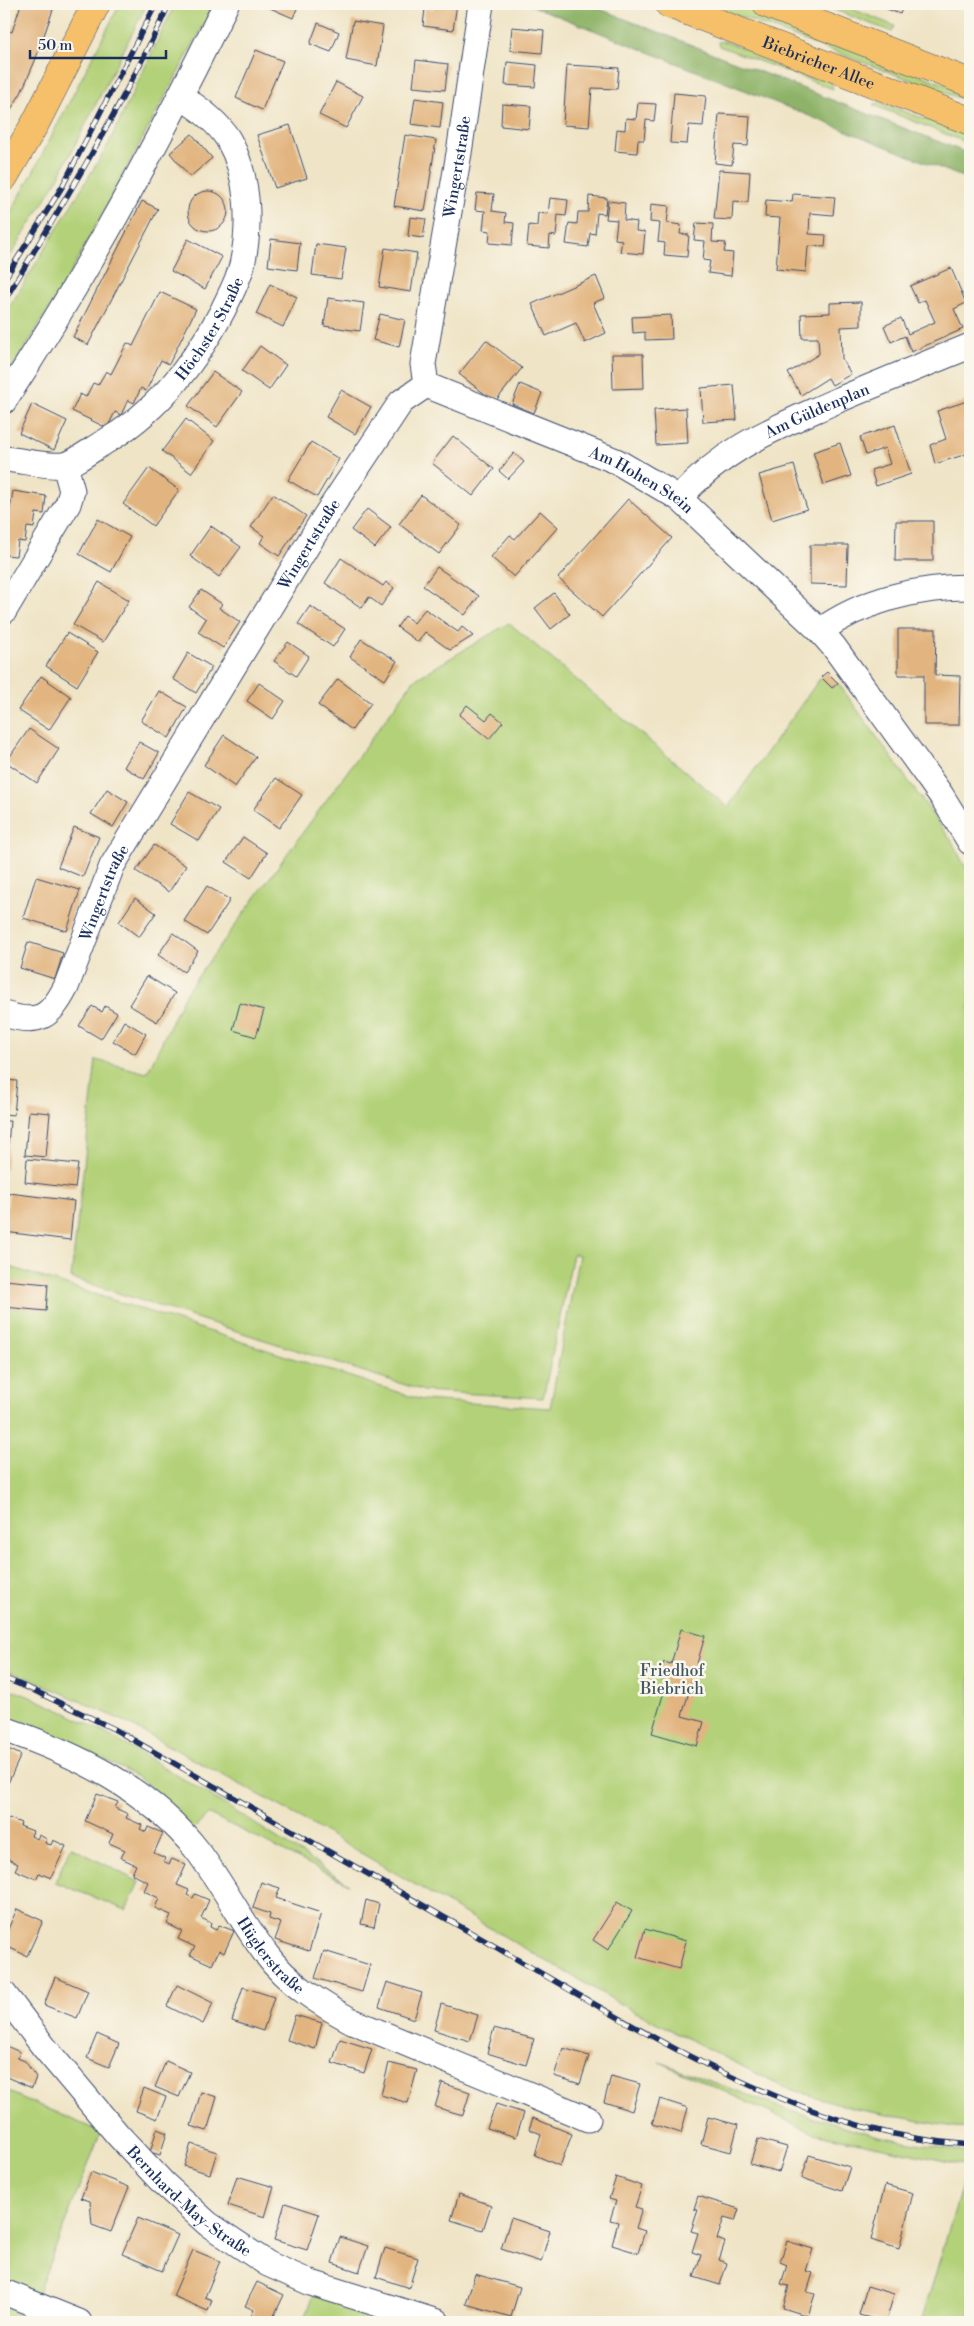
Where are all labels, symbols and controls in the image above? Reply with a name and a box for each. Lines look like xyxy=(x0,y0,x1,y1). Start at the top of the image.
scale bar xyxy=(30,28,166,60)
street label: Biebricher Allee xyxy=(759,32,878,94)
text: 50 m xyxy=(38,36,72,55)
street label: Wingertstraße xyxy=(439,115,475,220)
street label: Höchster Straße xyxy=(171,274,248,385)
street label: Am Güldenplan xyxy=(761,379,873,444)
street label: Am Hohen Stein xyxy=(585,442,698,518)
street label: Wingertstraße xyxy=(273,495,345,594)
street label: Wingertstraße xyxy=(75,841,134,945)
park label: Friedhof Biebrich xyxy=(639,1661,705,1699)
street label: Hüglerstraße xyxy=(232,1913,308,1999)
street label: Bernhard-May-Straße xyxy=(122,2141,255,2261)

